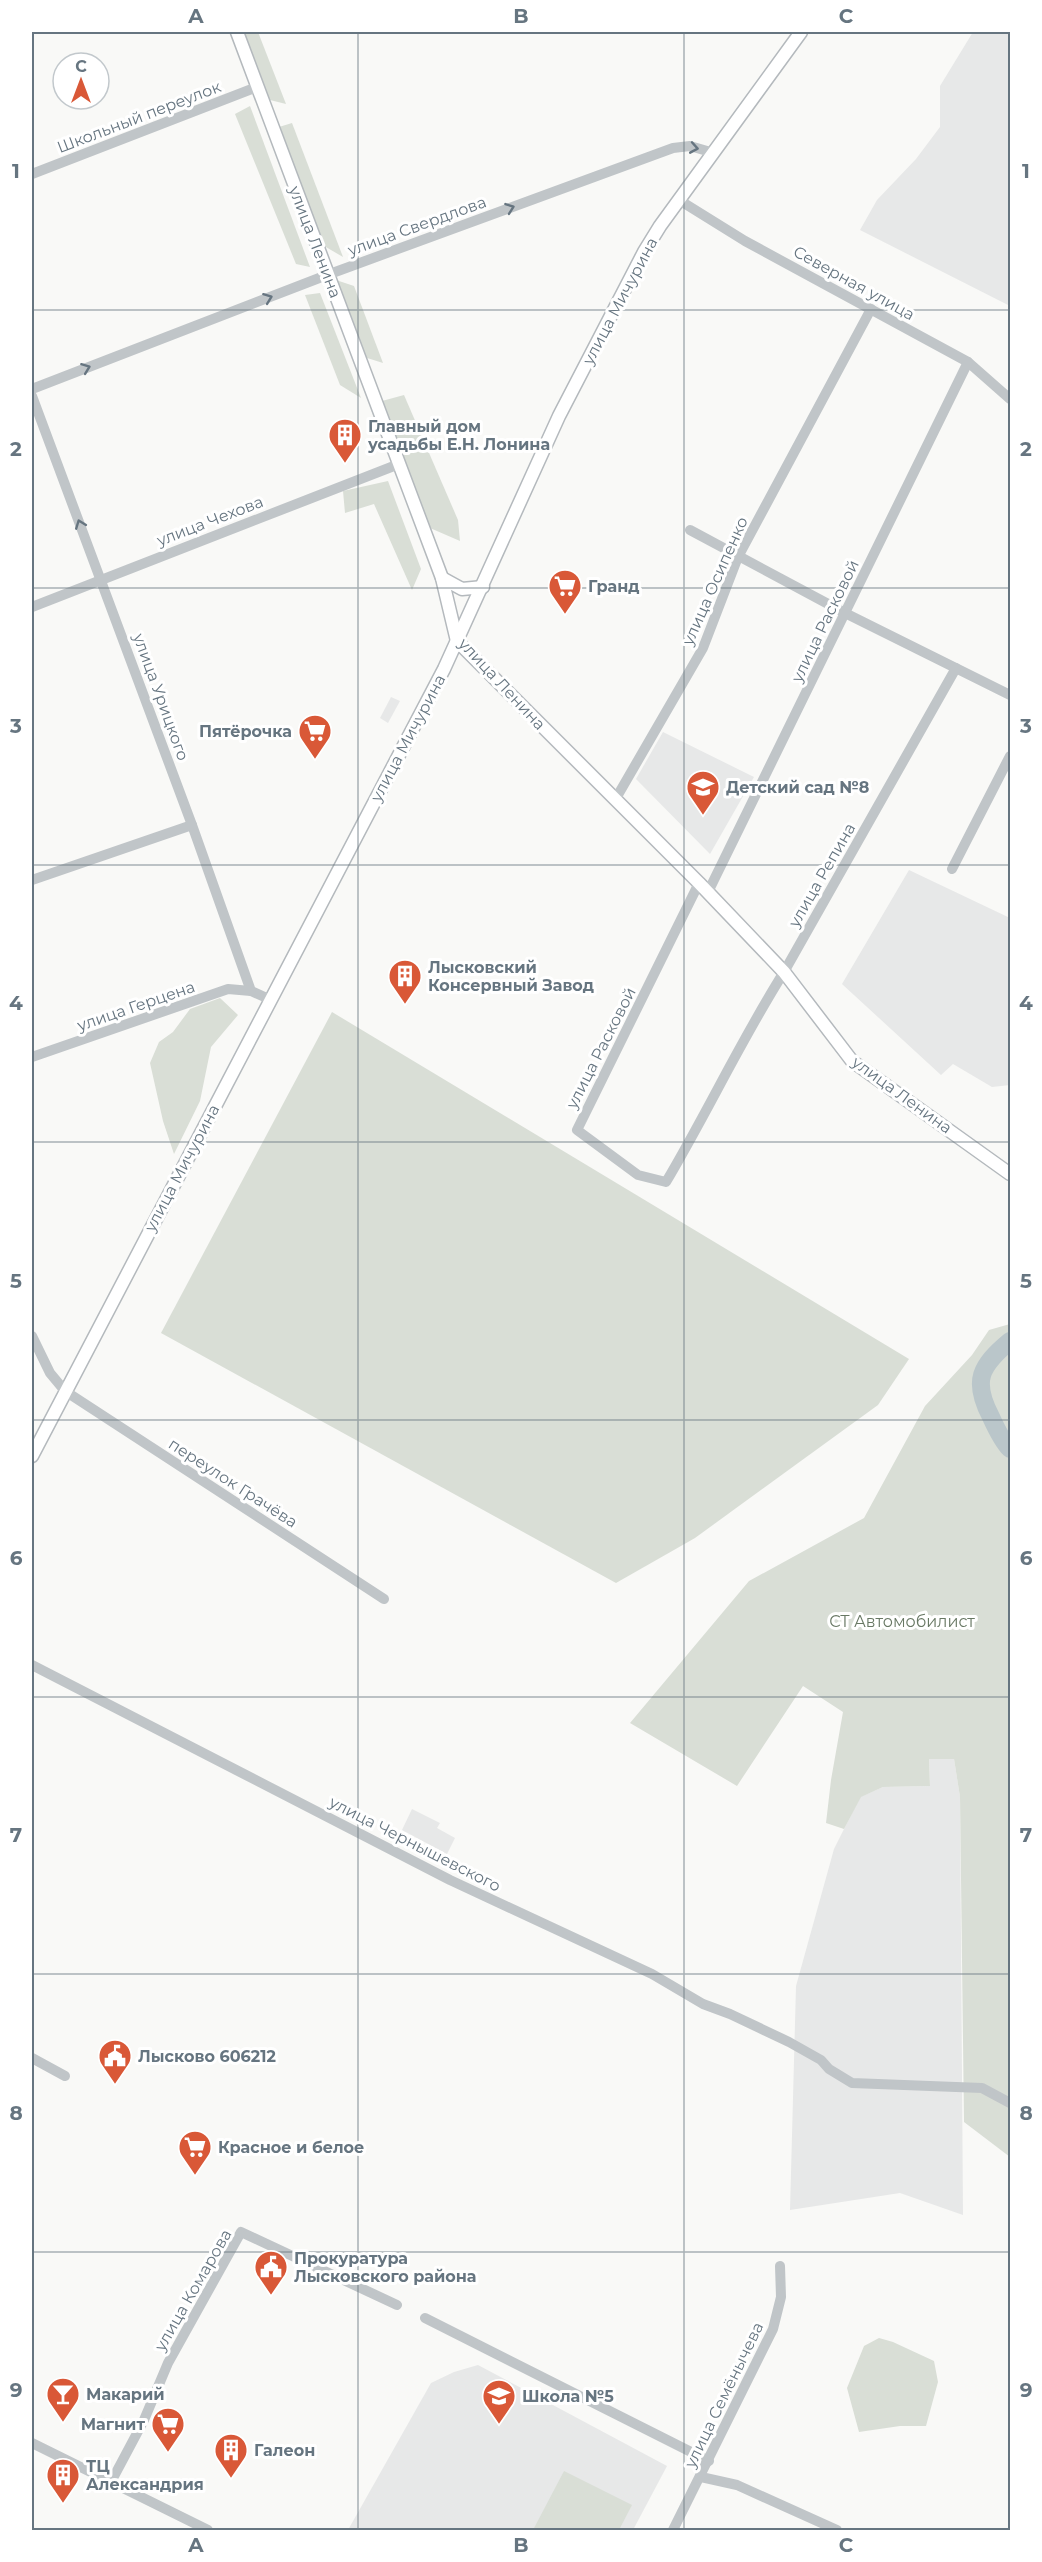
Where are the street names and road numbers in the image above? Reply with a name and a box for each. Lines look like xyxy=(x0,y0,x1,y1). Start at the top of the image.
street label: Школьный переулок xyxy=(54,77,224,157)
street label: улица Ленина xyxy=(285,182,345,301)
street label: улица Свердлова xyxy=(344,192,489,260)
street label: улица Мичурина xyxy=(578,234,662,369)
street label: Северная улица xyxy=(790,242,918,324)
street label: улица Чехова xyxy=(153,492,266,550)
street label: улица Осипенко xyxy=(678,514,752,649)
street label: улица Расковой xyxy=(787,557,863,686)
street label: улица Урицкого xyxy=(129,630,193,763)
street label: улица Ленина xyxy=(454,633,549,734)
street label: улица Мичурина xyxy=(366,671,450,806)
street label: улица Репина xyxy=(784,820,860,931)
street label: улица Герцена xyxy=(74,977,197,1035)
street label: улица Расковой xyxy=(562,984,640,1113)
street label: улица Ленина xyxy=(848,1052,956,1138)
street label: улица Мичурина xyxy=(140,1101,224,1236)
street label: переулок Грачёва xyxy=(165,1434,301,1532)
street label: улица Чернышевского xyxy=(325,1792,504,1896)
street label: улица Комарова xyxy=(150,2226,236,2355)
street label: улица Семёнычева xyxy=(680,2319,768,2472)

